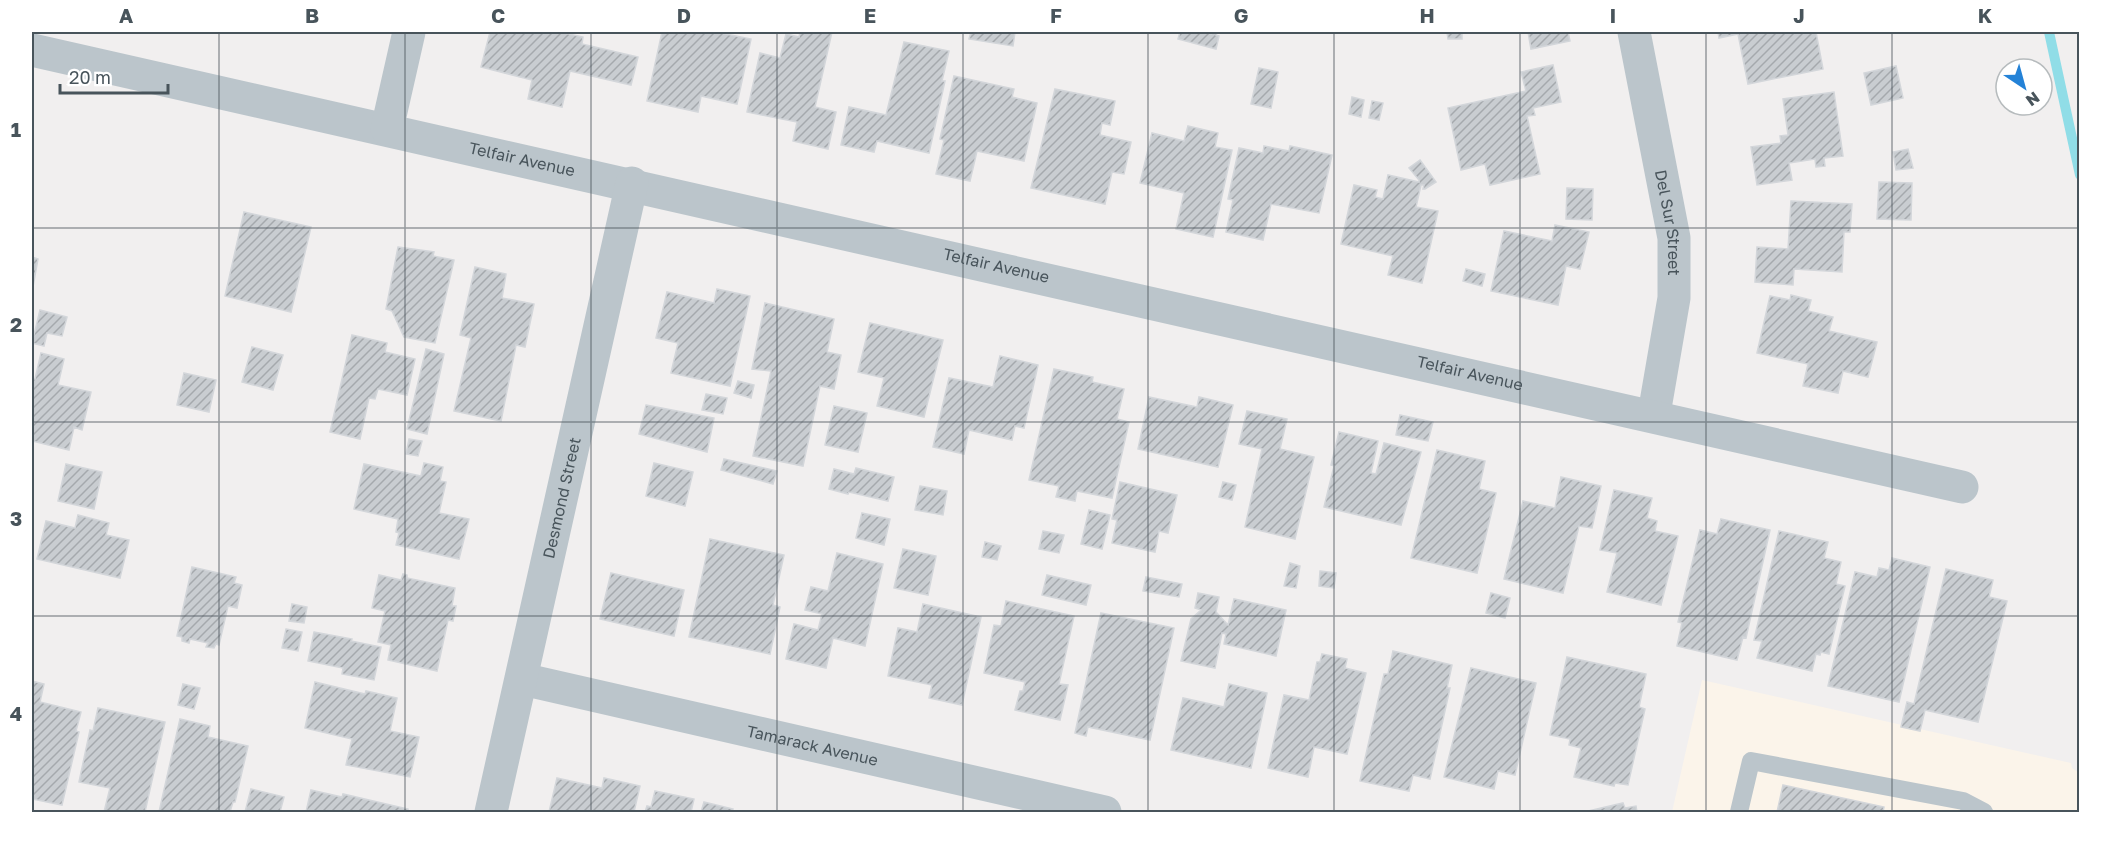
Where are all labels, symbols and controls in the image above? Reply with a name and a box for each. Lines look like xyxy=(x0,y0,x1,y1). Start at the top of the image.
text: A xyxy=(119,3,133,27)
text: B xyxy=(305,3,319,27)
text: C xyxy=(491,3,505,27)
text: D xyxy=(677,3,691,27)
text: E xyxy=(864,3,876,27)
text: F xyxy=(1050,3,1062,27)
text: G xyxy=(1234,3,1248,27)
text: H xyxy=(1419,3,1435,27)
text: I xyxy=(1610,3,1616,27)
text: J xyxy=(1793,3,1805,27)
text: K xyxy=(1978,3,1993,27)
scale bar xyxy=(60,57,168,95)
north arrow xyxy=(1994,57,2054,117)
text: 20 m xyxy=(69,66,111,88)
text: N xyxy=(2022,87,2044,111)
text: 1 xyxy=(11,117,21,141)
street label: Telfair Avenue xyxy=(467,137,577,180)
street label: Del Sur Street xyxy=(1651,168,1684,276)
street label: Telfair Avenue xyxy=(941,244,1051,287)
text: 2 xyxy=(10,312,22,336)
street label: Telfair Avenue xyxy=(1415,351,1525,395)
street label: Desmond Street xyxy=(538,435,585,560)
text: 3 xyxy=(10,506,22,530)
text: 4 xyxy=(10,701,22,725)
street label: Tamarack Avenue xyxy=(745,721,880,770)

